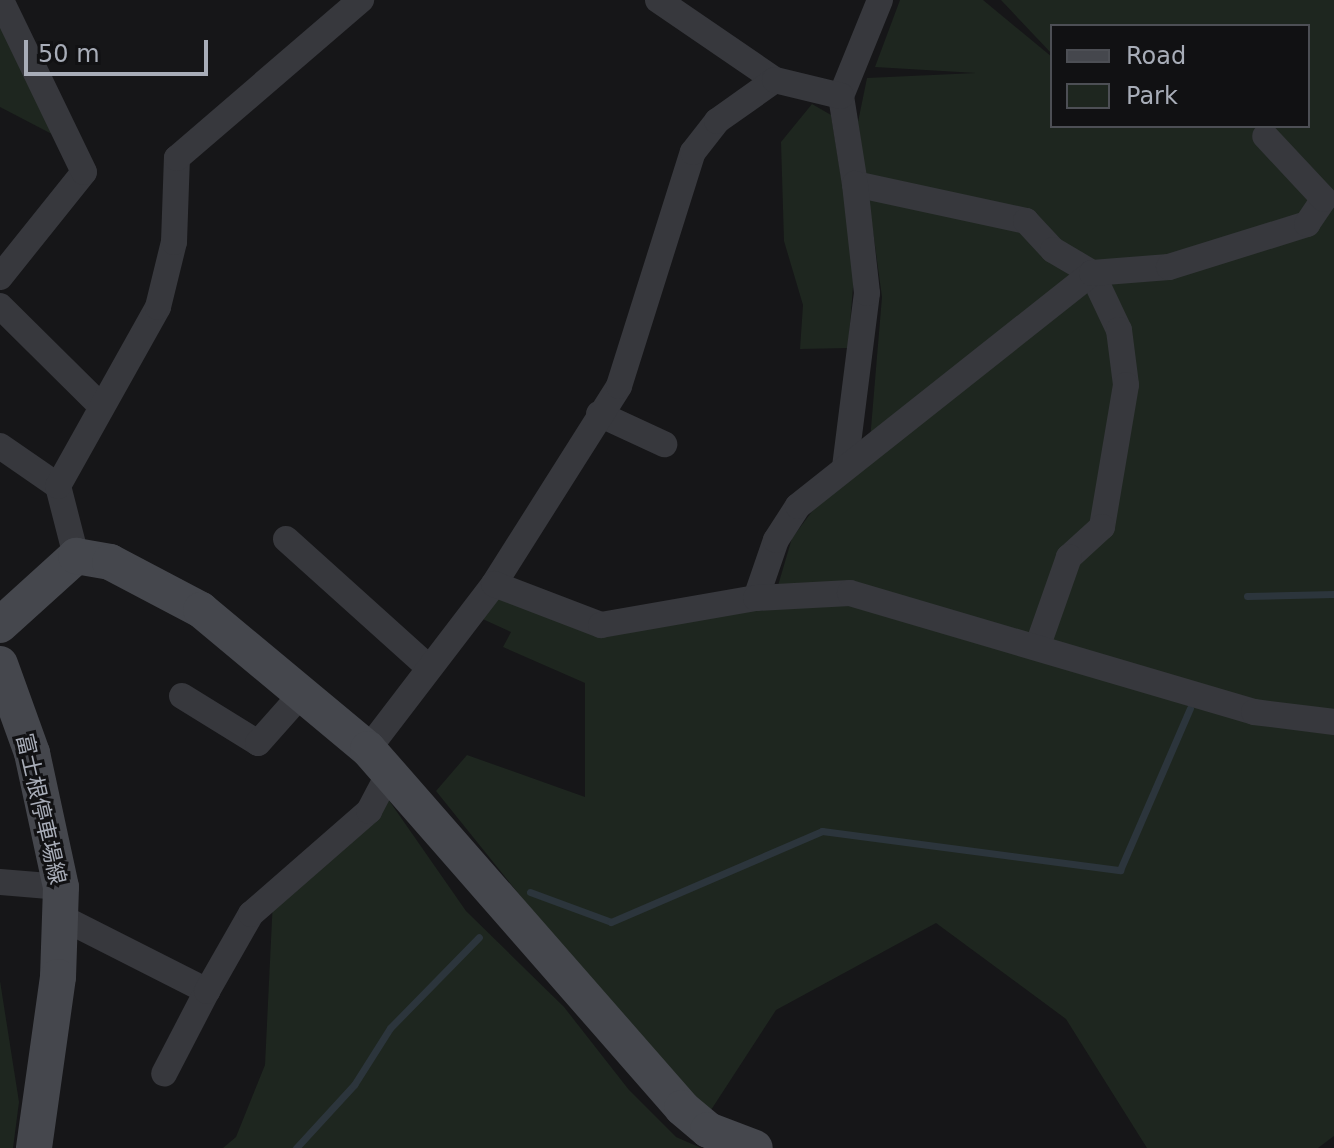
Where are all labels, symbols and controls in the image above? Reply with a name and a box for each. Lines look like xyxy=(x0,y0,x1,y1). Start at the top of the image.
scale bar xyxy=(28,24,212,74)
legend xyxy=(1050,24,1310,128)
text: 50 m xyxy=(38,40,100,68)
text: Road xyxy=(1126,42,1186,70)
text: Park xyxy=(1126,82,1178,110)
street label: 富士根停車場線 xyxy=(11,731,71,887)

